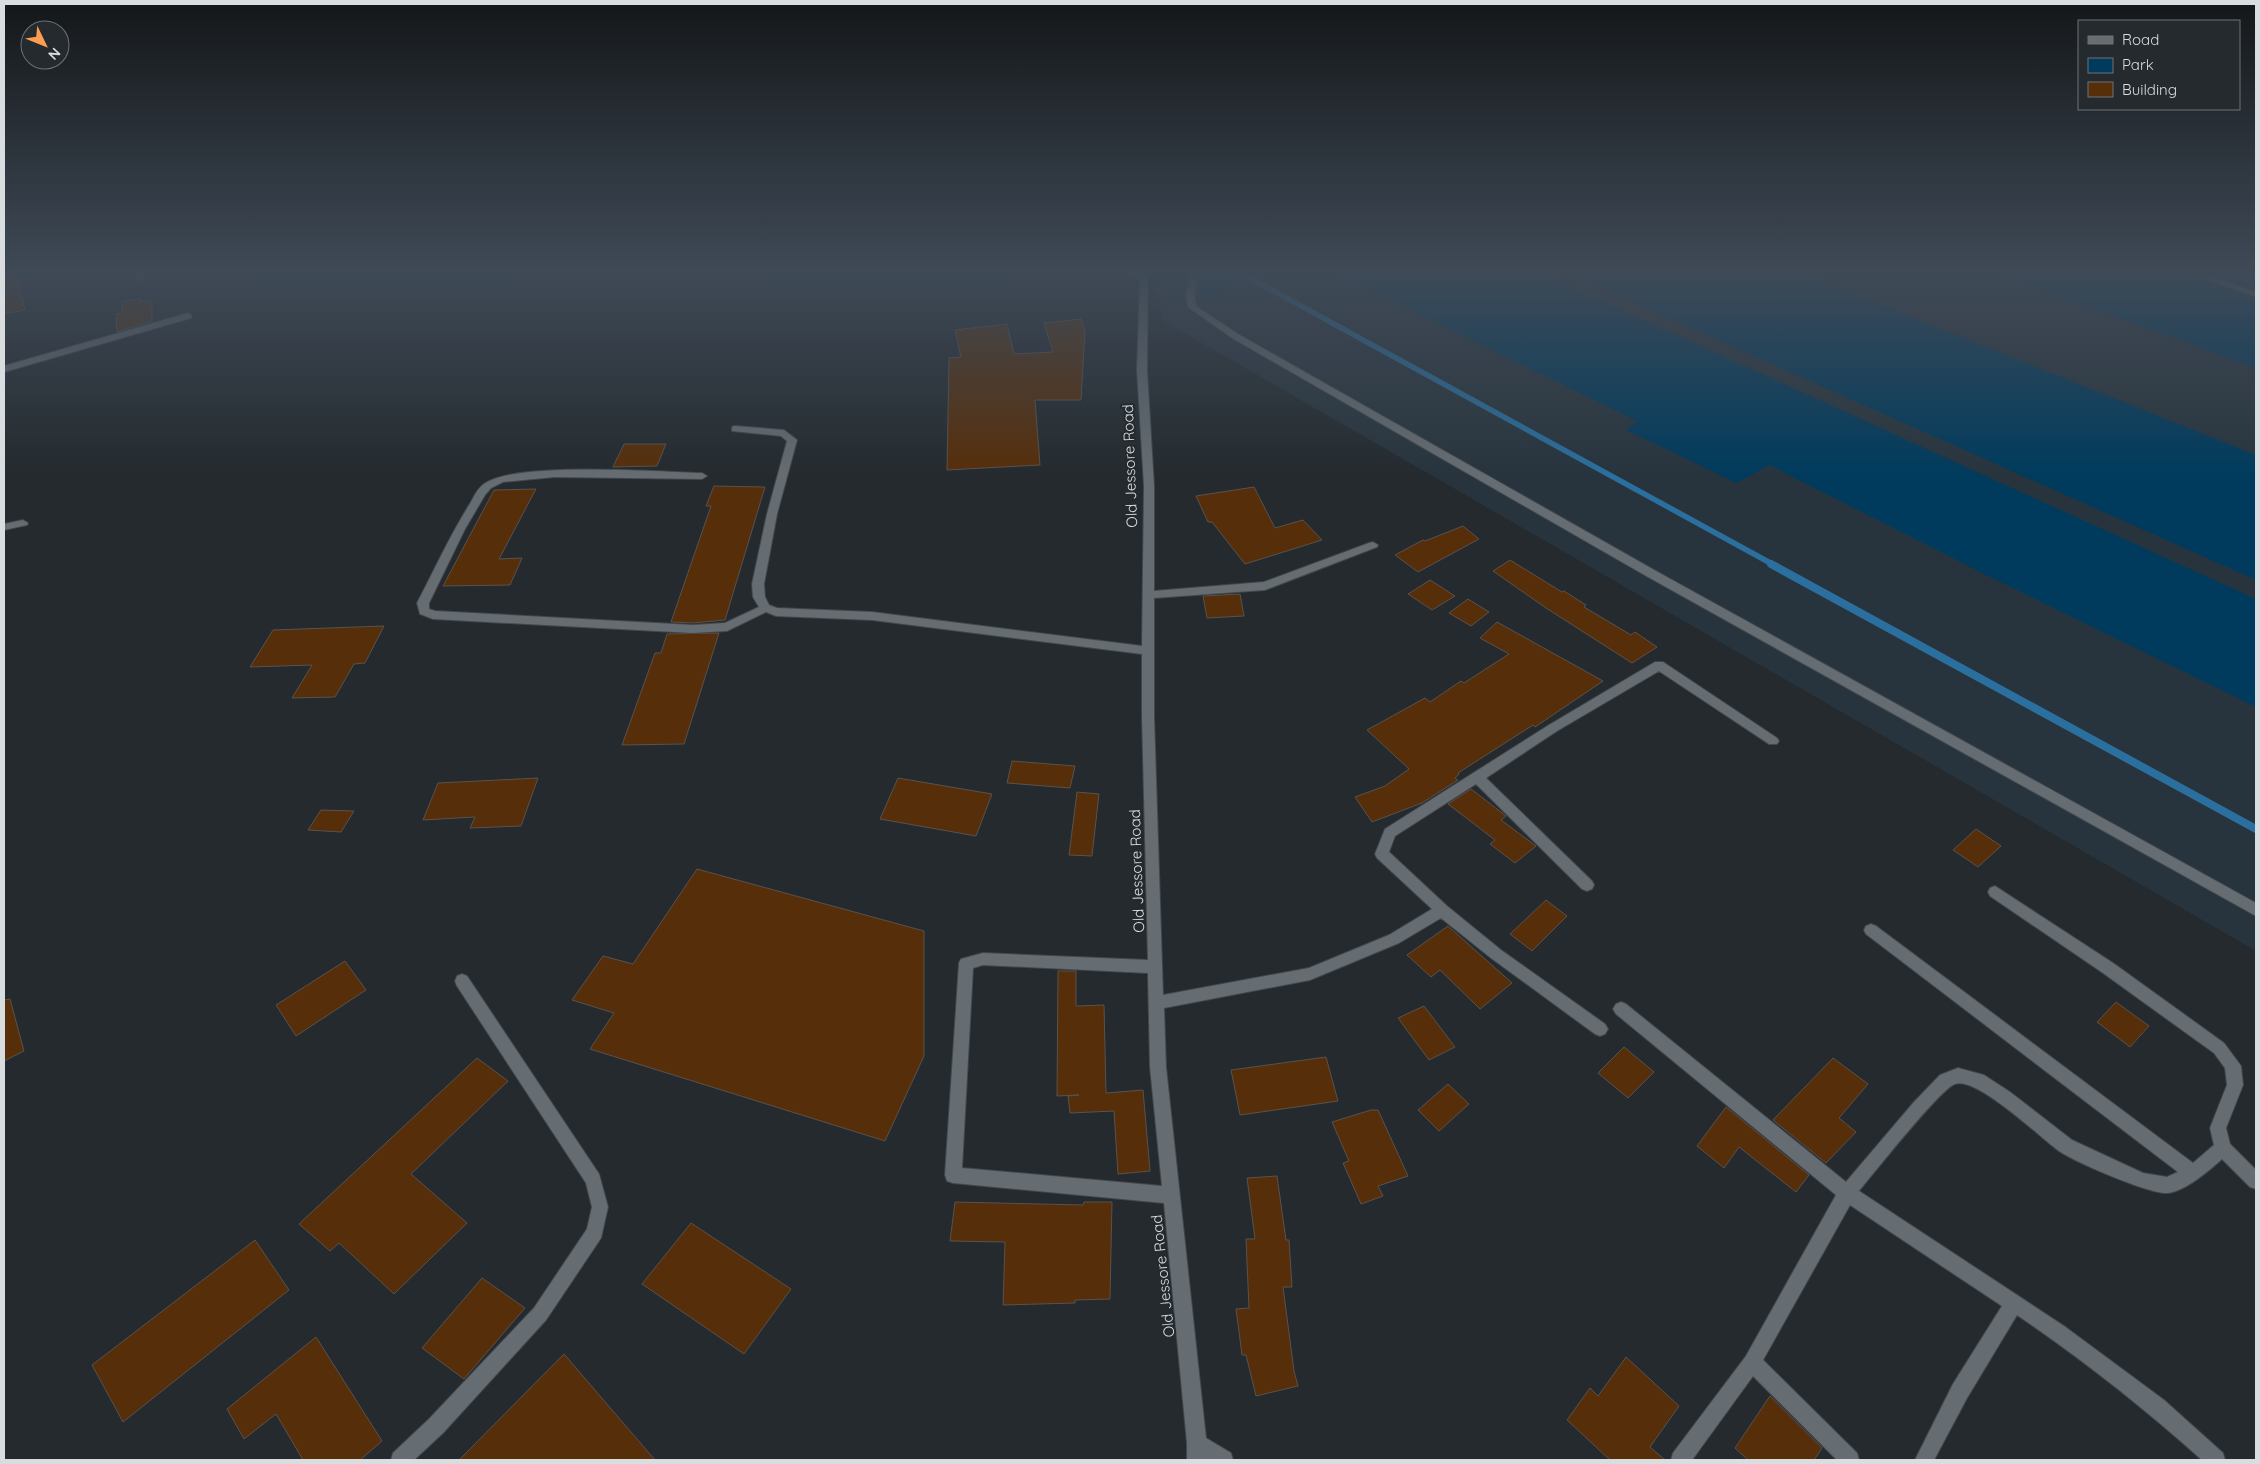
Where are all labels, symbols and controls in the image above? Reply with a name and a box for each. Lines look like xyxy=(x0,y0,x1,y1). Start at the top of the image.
north arrow xyxy=(20,20,70,70)
legend xyxy=(2078,20,2240,110)
text: Road xyxy=(2122,30,2159,49)
text: N xyxy=(44,44,65,64)
text: Park xyxy=(2122,55,2154,74)
text: Building xyxy=(2122,80,2177,99)
street label: Old Jessore Road xyxy=(1118,404,1141,528)
street label: Old Jessore Road xyxy=(1125,809,1148,933)
street label: Old Jessore Road xyxy=(1147,1214,1178,1338)

